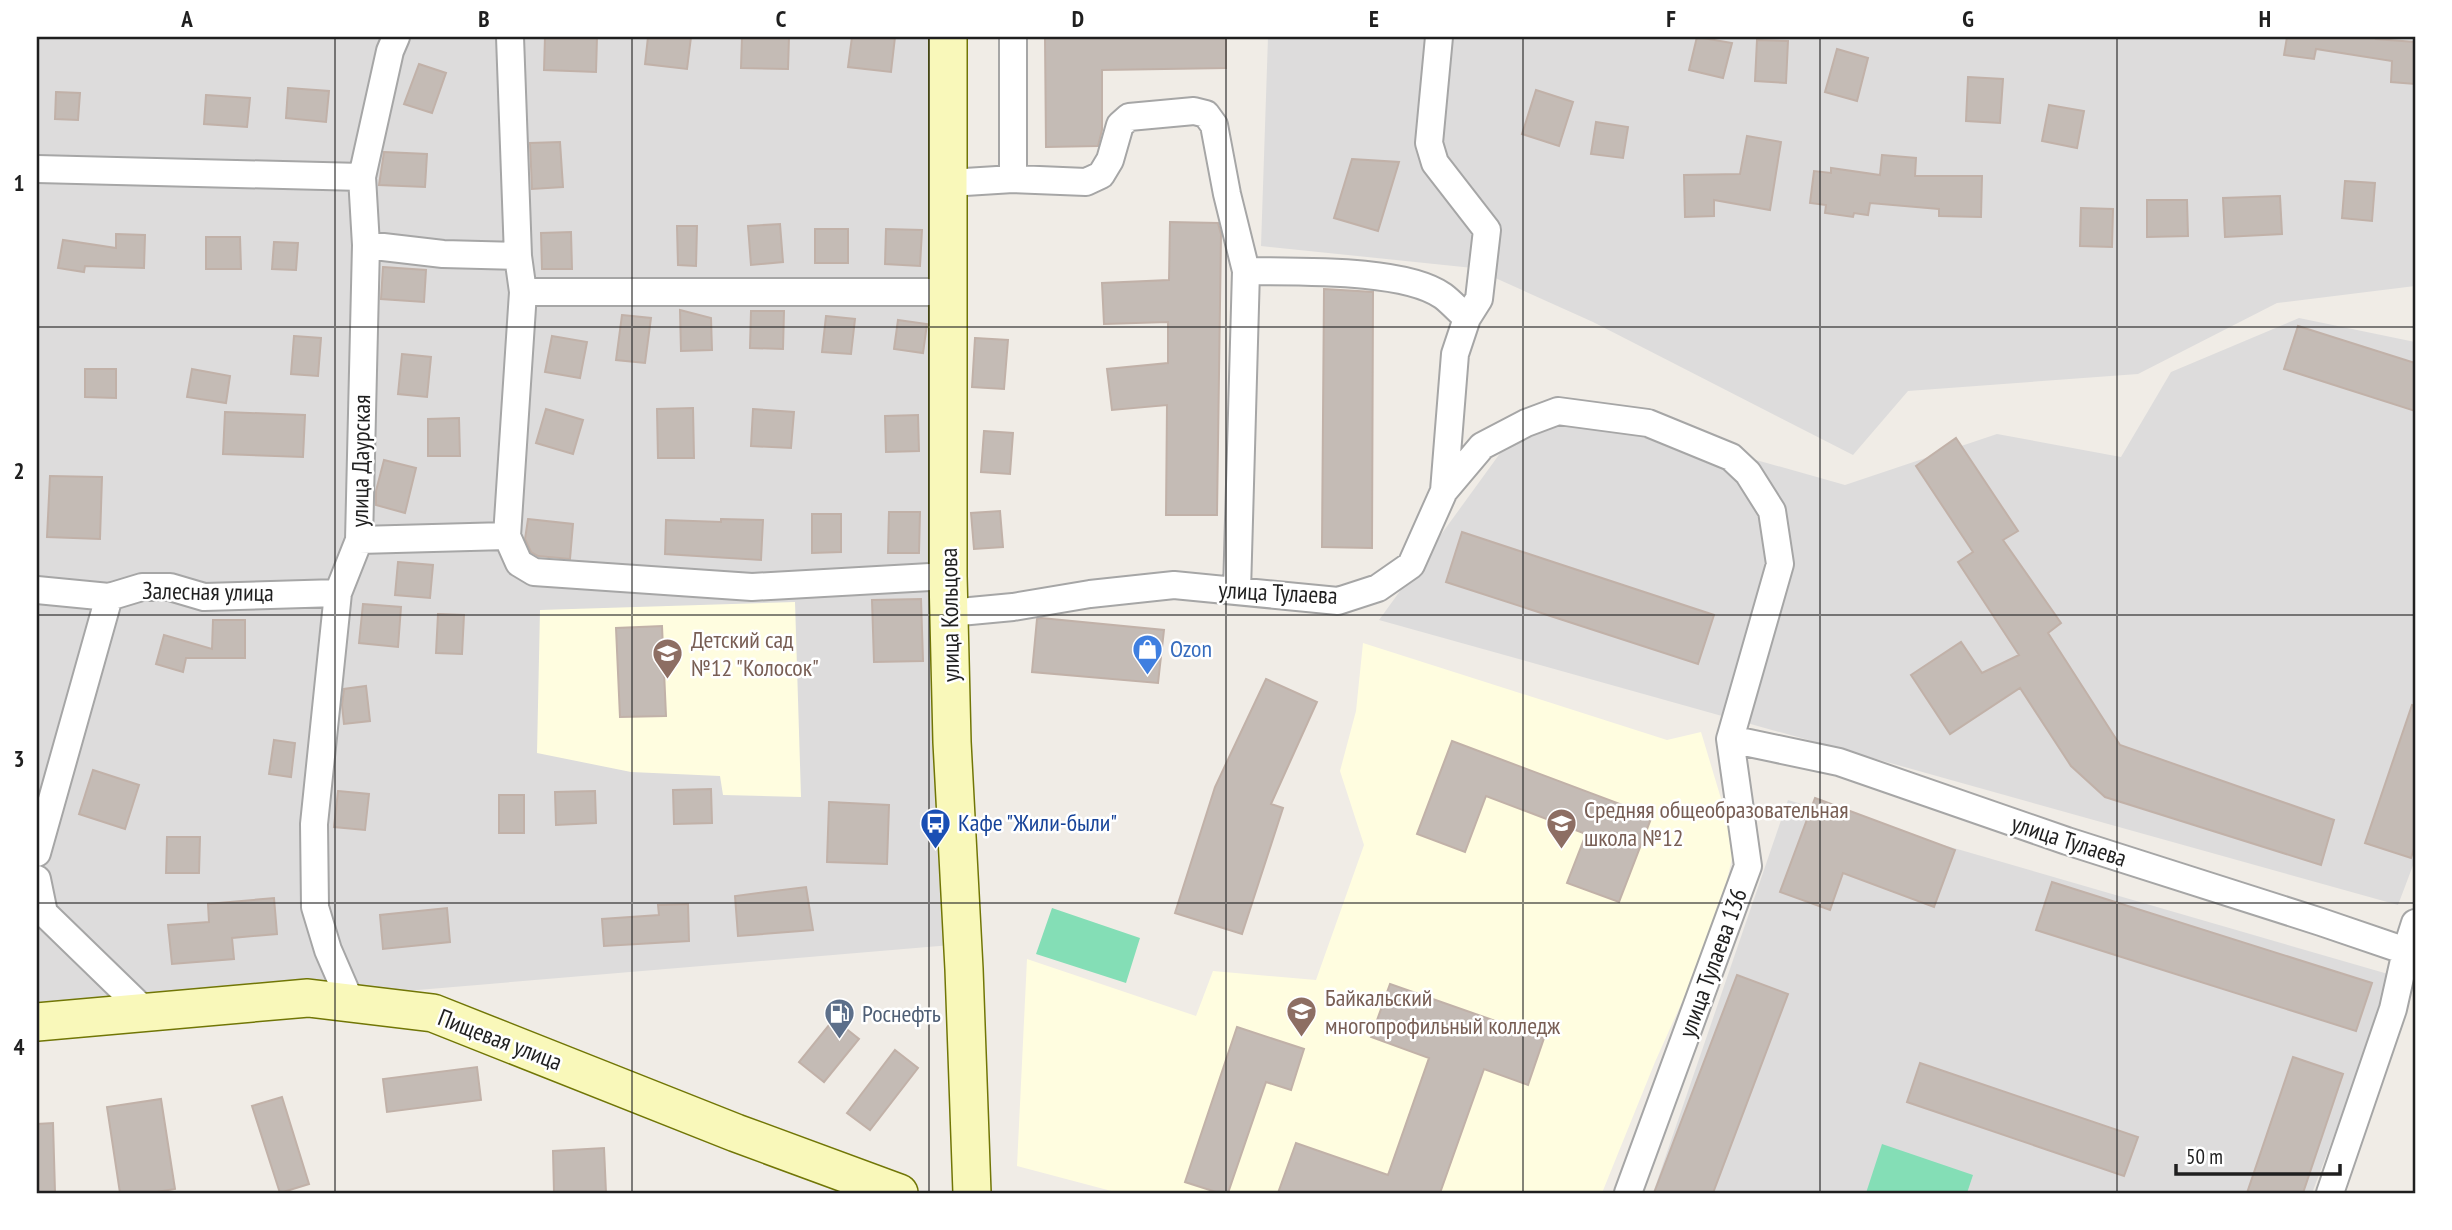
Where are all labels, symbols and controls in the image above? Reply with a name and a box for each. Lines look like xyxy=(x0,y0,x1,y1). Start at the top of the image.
text: A xyxy=(180,4,193,33)
text: B xyxy=(478,4,490,33)
text: C xyxy=(776,4,787,33)
text: D xyxy=(1072,4,1084,33)
text: E xyxy=(1369,4,1379,33)
text: F xyxy=(1666,4,1676,33)
text: G xyxy=(1962,4,1974,33)
text: H xyxy=(2259,4,2271,33)
text: 1 xyxy=(14,168,25,197)
street label: улица Даурская xyxy=(344,394,377,528)
text: 2 xyxy=(14,456,25,485)
street label: улица Кольцова xyxy=(933,548,966,682)
street label: улица Тулаева xyxy=(1218,574,1338,611)
street label: Залесная улица xyxy=(142,575,274,608)
place label: Детский сад №12 "Колосок" xyxy=(691,624,819,683)
shop icon: Ozon xyxy=(1130,632,1164,676)
place label: Ozon xyxy=(1170,633,1212,664)
school or university icon: Детский сад №12 "Колосок" xyxy=(651,637,685,681)
text: 3 xyxy=(14,744,25,773)
place label: Средняя общеобразовательная школа №12 xyxy=(1584,794,1849,853)
bus stop icon: Кафе "Жили-были" xyxy=(918,806,952,850)
place label: Кафе "Жили-были" xyxy=(958,807,1117,838)
school or university icon: Средняя общеобразовательная школа №12 xyxy=(1544,807,1578,851)
street label: улица Тулаева xyxy=(2008,807,2131,874)
street label: улица Тулаева 136 xyxy=(1671,884,1754,1042)
place label: Байкальский многопрофильный колледж xyxy=(1325,982,1560,1041)
school or university icon: Байкальский многопрофильный колледж xyxy=(1285,995,1319,1039)
fuel station icon: Роснефть xyxy=(822,997,856,1041)
place label: Роснефть xyxy=(862,998,941,1029)
street label: Пищевая улица xyxy=(434,1002,567,1077)
text: 4 xyxy=(14,1032,25,1061)
scale bar xyxy=(2176,1132,2340,1176)
text: 50 m xyxy=(2186,1143,2223,1170)

